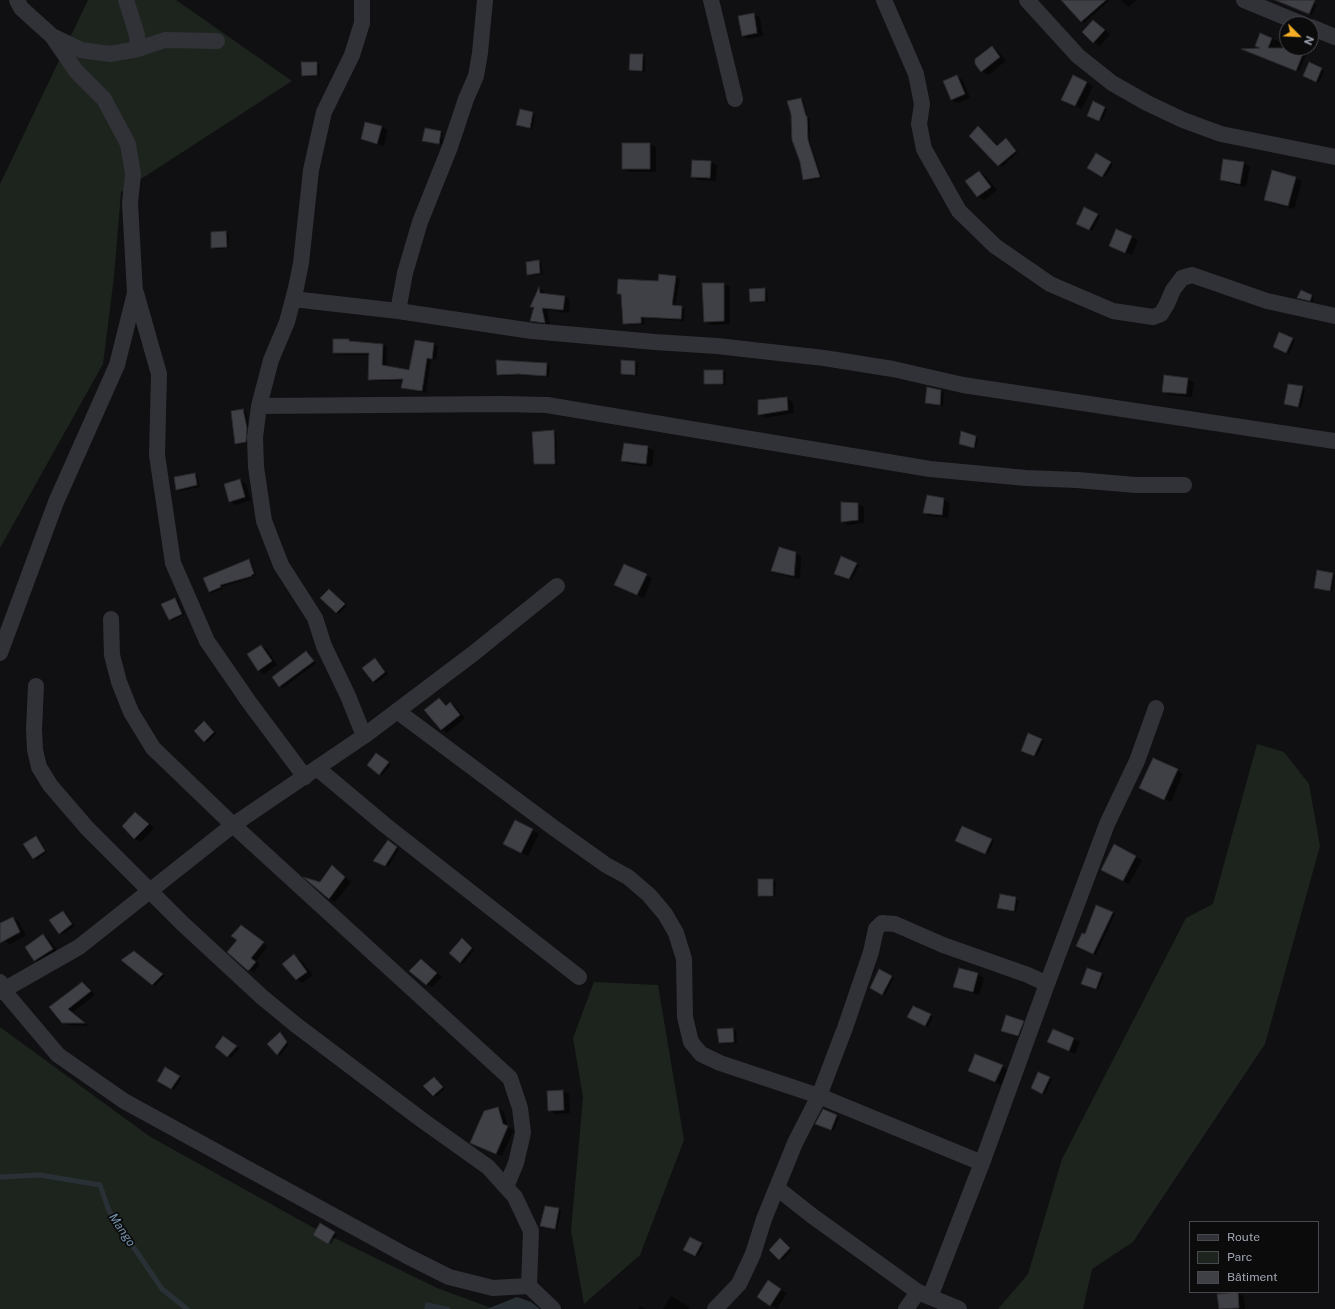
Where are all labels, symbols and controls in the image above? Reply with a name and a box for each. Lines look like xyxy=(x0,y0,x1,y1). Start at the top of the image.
north arrow xyxy=(1279,16,1319,56)
text: N xyxy=(1302,34,1316,47)
water label: Mango xyxy=(106,1211,138,1249)
legend xyxy=(1189,1221,1319,1293)
text: Route xyxy=(1227,1230,1260,1244)
text: Parc xyxy=(1227,1250,1252,1264)
text: Bâtiment xyxy=(1227,1270,1278,1284)

